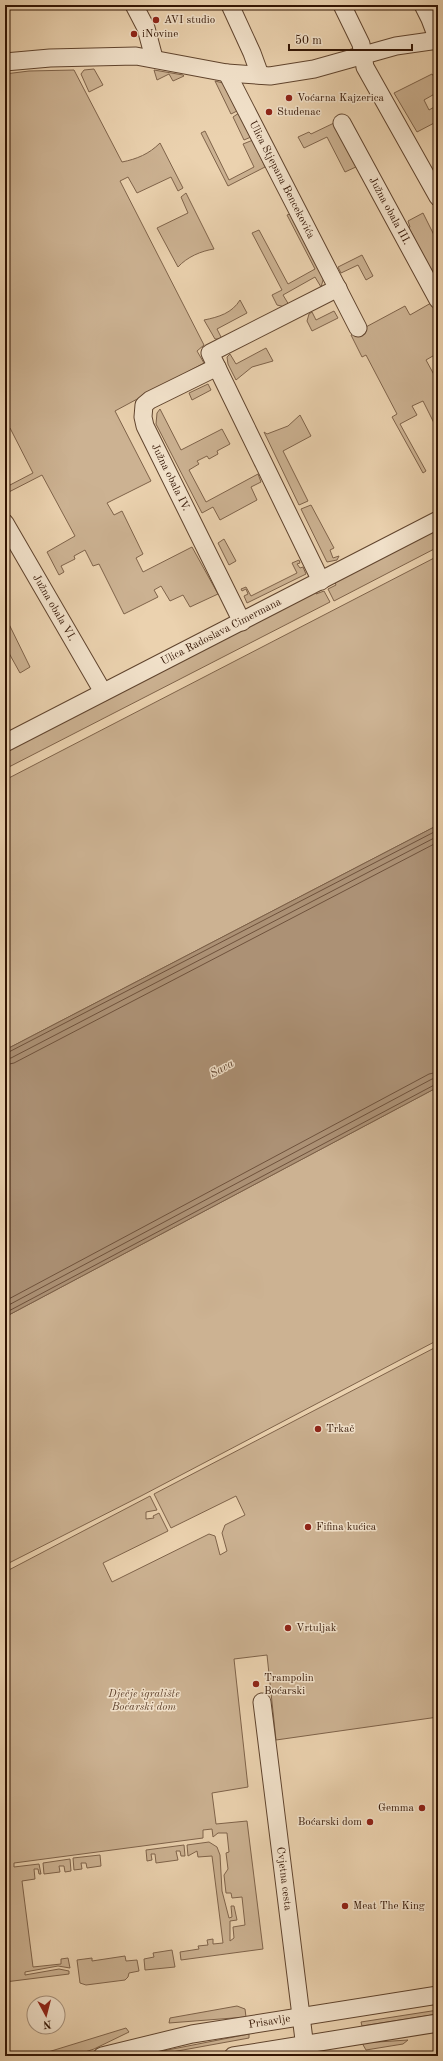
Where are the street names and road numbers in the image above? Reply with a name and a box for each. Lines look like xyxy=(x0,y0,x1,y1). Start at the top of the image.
street label: Ulica Stjepana Bencekovića xyxy=(247,119,317,241)
street label: Južna obala III. xyxy=(367,175,412,247)
street label: Južna obala IV. xyxy=(149,442,192,513)
street label: Južna obala VI. xyxy=(31,573,78,643)
street label: Ulica Radoslava Cimermana xyxy=(159,596,283,667)
street label: Cvjetna cesta xyxy=(275,1846,293,1912)
street label: Prisavlje xyxy=(248,2013,291,2030)

